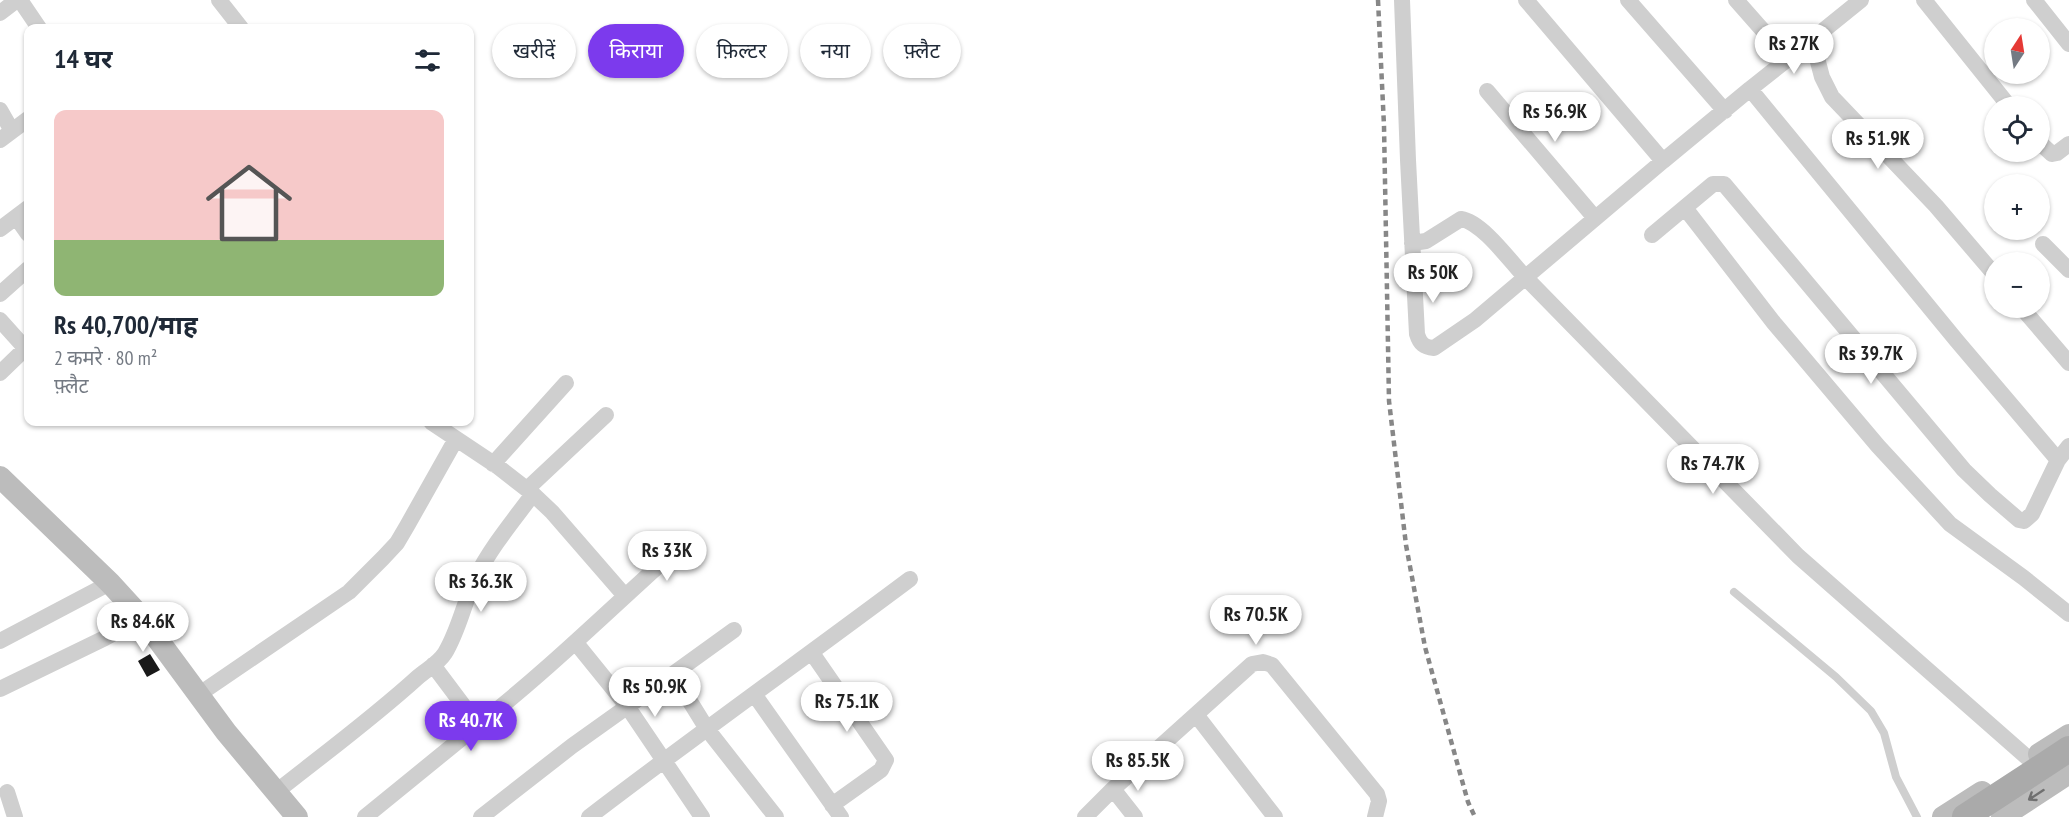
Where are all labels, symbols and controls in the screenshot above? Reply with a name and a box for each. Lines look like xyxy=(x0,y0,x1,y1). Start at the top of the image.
north arrow xyxy=(1984,18,2050,84)
map controls xyxy=(1984,18,2050,318)
chip: खरीदें xyxy=(492,24,576,78)
chip: किराया xyxy=(588,24,684,78)
chip: फ़िल्टर xyxy=(696,24,788,78)
chip: नया xyxy=(800,24,871,78)
chip: फ़्लैट xyxy=(883,24,961,78)
pin: Rs 27K xyxy=(1745,24,1843,75)
text: Rs 27K xyxy=(1769,30,1819,56)
text: 14 घर xyxy=(54,42,113,75)
icon: filters xyxy=(411,44,444,77)
pin: Rs 56.9K xyxy=(1493,92,1617,143)
button: locate xyxy=(1984,96,2050,162)
text: Rs 56.9K xyxy=(1523,98,1587,124)
pin: Rs 51.9K xyxy=(1816,119,1940,170)
text: Rs 51.9K xyxy=(1846,125,1910,151)
icon: home xyxy=(195,149,303,257)
button: + xyxy=(1984,174,2050,240)
button: − xyxy=(1984,252,2050,318)
pin: Rs 50K xyxy=(1384,253,1482,304)
text: Rs 50K xyxy=(1408,259,1458,285)
text: Rs 40,700/माह xyxy=(54,308,198,341)
pin: Rs 39.7K xyxy=(1809,334,1933,385)
text: Rs 39.7K xyxy=(1839,340,1903,366)
text: 2 कमरे · 80 m² xyxy=(54,345,157,371)
text: फ़्लैट xyxy=(54,373,89,399)
pin: Rs 74.7K xyxy=(1651,444,1775,495)
text: Rs 74.7K xyxy=(1681,450,1745,476)
pin: Rs 33K xyxy=(618,531,716,582)
text: Rs 33K xyxy=(642,537,692,563)
pin: Rs 36.3K xyxy=(419,562,543,613)
text: Rs 36.3K xyxy=(449,568,513,594)
pin: Rs 70.5K xyxy=(1194,595,1318,646)
text: Rs 70.5K xyxy=(1224,601,1288,627)
pin: Rs 84.6K xyxy=(81,602,205,653)
text: Rs 84.6K xyxy=(111,608,175,634)
pin: Rs 50.9K xyxy=(593,667,717,718)
text: Rs 50.9K xyxy=(623,673,687,699)
pin: Rs 75.1K xyxy=(785,682,909,733)
text: Rs 75.1K xyxy=(815,688,879,714)
pin: Rs 40.7K xyxy=(409,701,533,752)
text: Rs 40.7K xyxy=(439,707,503,733)
pin: Rs 85.5K xyxy=(1076,741,1200,792)
text: Rs 85.5K xyxy=(1106,747,1170,773)
one-way arrow xyxy=(2027,789,2044,802)

